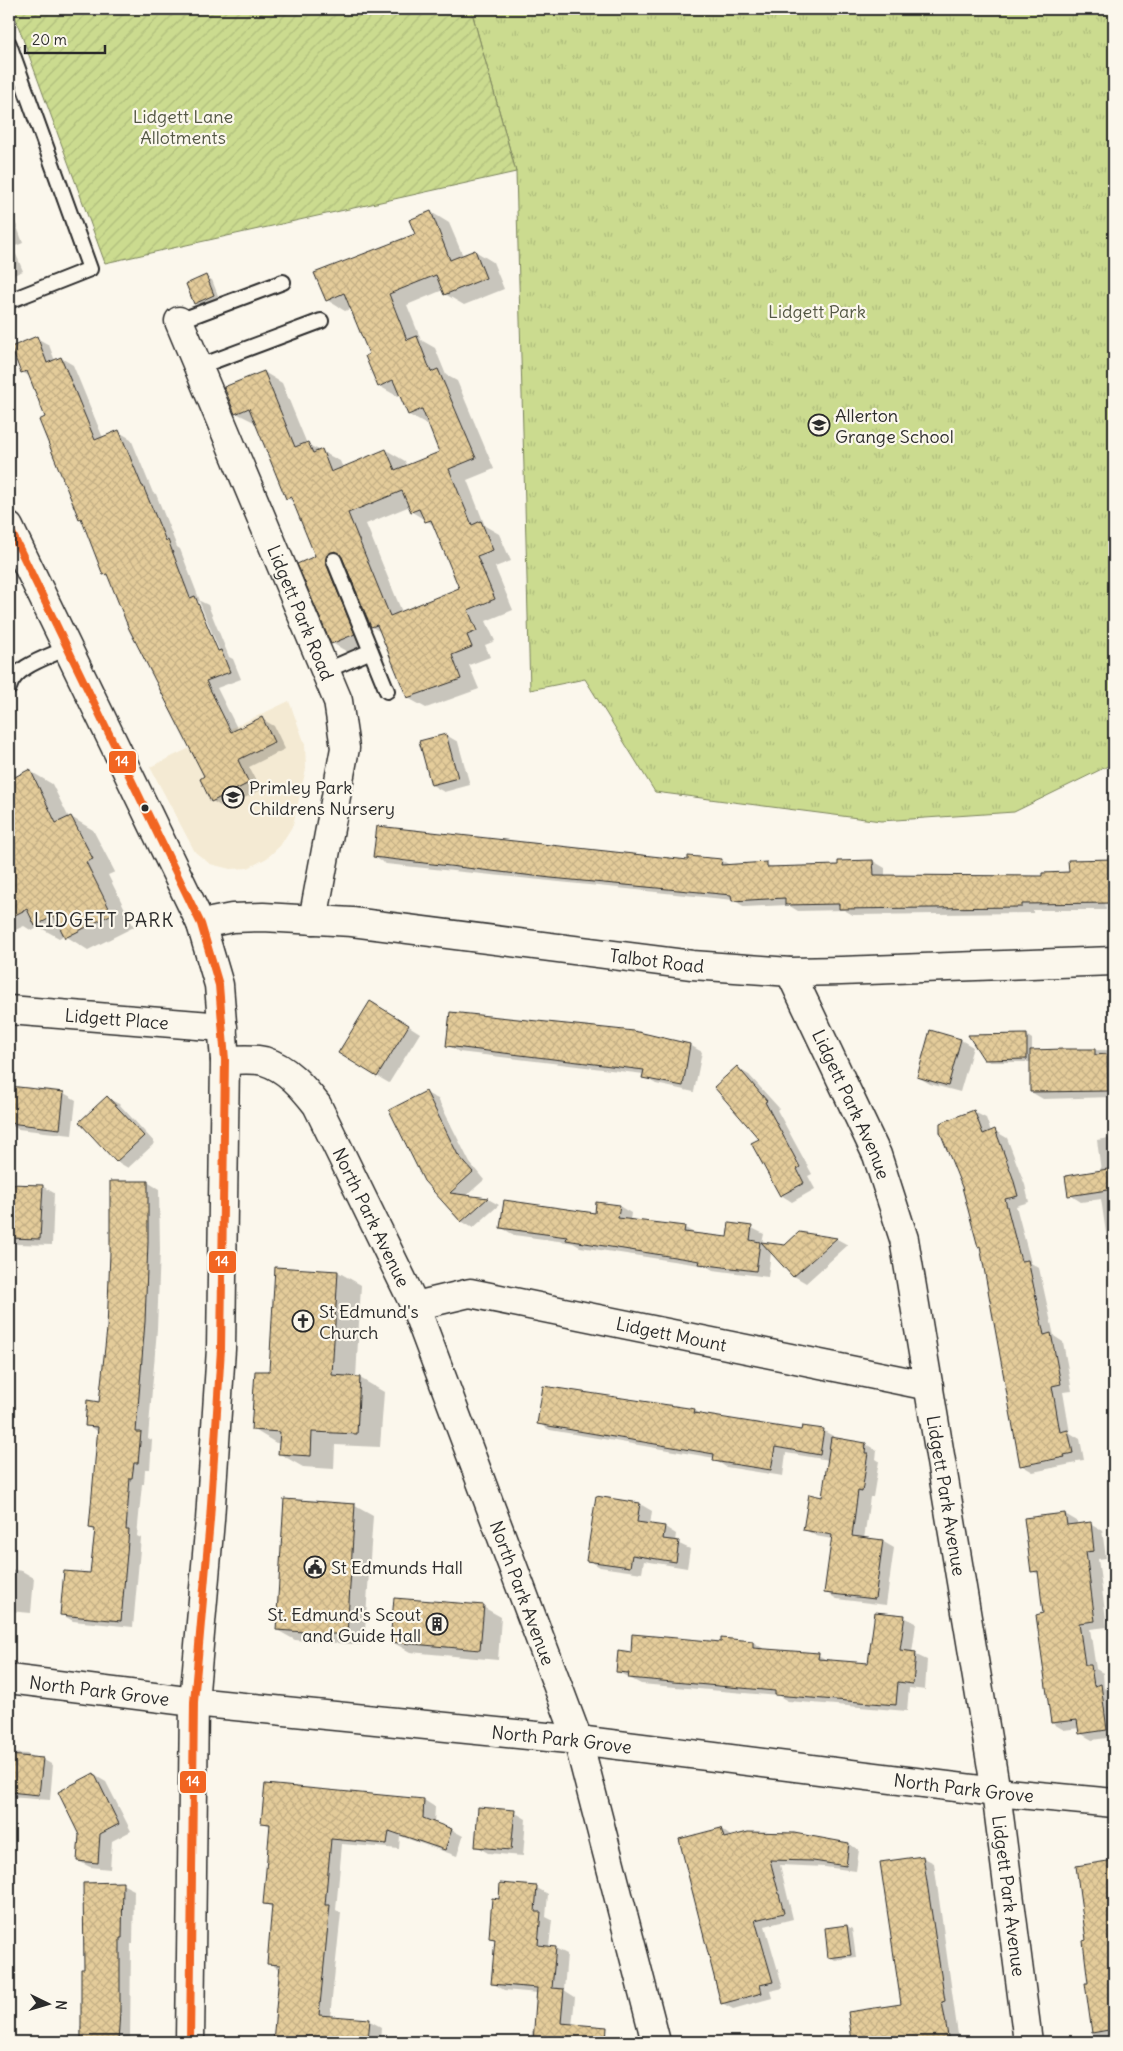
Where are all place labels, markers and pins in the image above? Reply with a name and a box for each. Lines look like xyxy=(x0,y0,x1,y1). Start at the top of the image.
place label: Allerton Grange School xyxy=(835,404,954,448)
school or university icon: Allerton Grange School xyxy=(807,413,831,437)
place label: Primley Park Childrens Nursery xyxy=(249,776,395,820)
school or university icon: Primley Park Childrens Nursery xyxy=(221,785,245,809)
unlabelled marker xyxy=(140,803,150,813)
place label: St Edmund's Church xyxy=(319,1300,419,1344)
church icon: St Edmund's Church xyxy=(291,1309,315,1333)
public building icon: St Edmunds Hall xyxy=(303,1555,327,1579)
place label: St Edmunds Hall xyxy=(331,1556,463,1579)
place label: St. Edmund's Scout and Guide Hall xyxy=(268,1603,421,1647)
building icon: St. Edmund's Scout and Guide Hall xyxy=(425,1612,449,1636)

